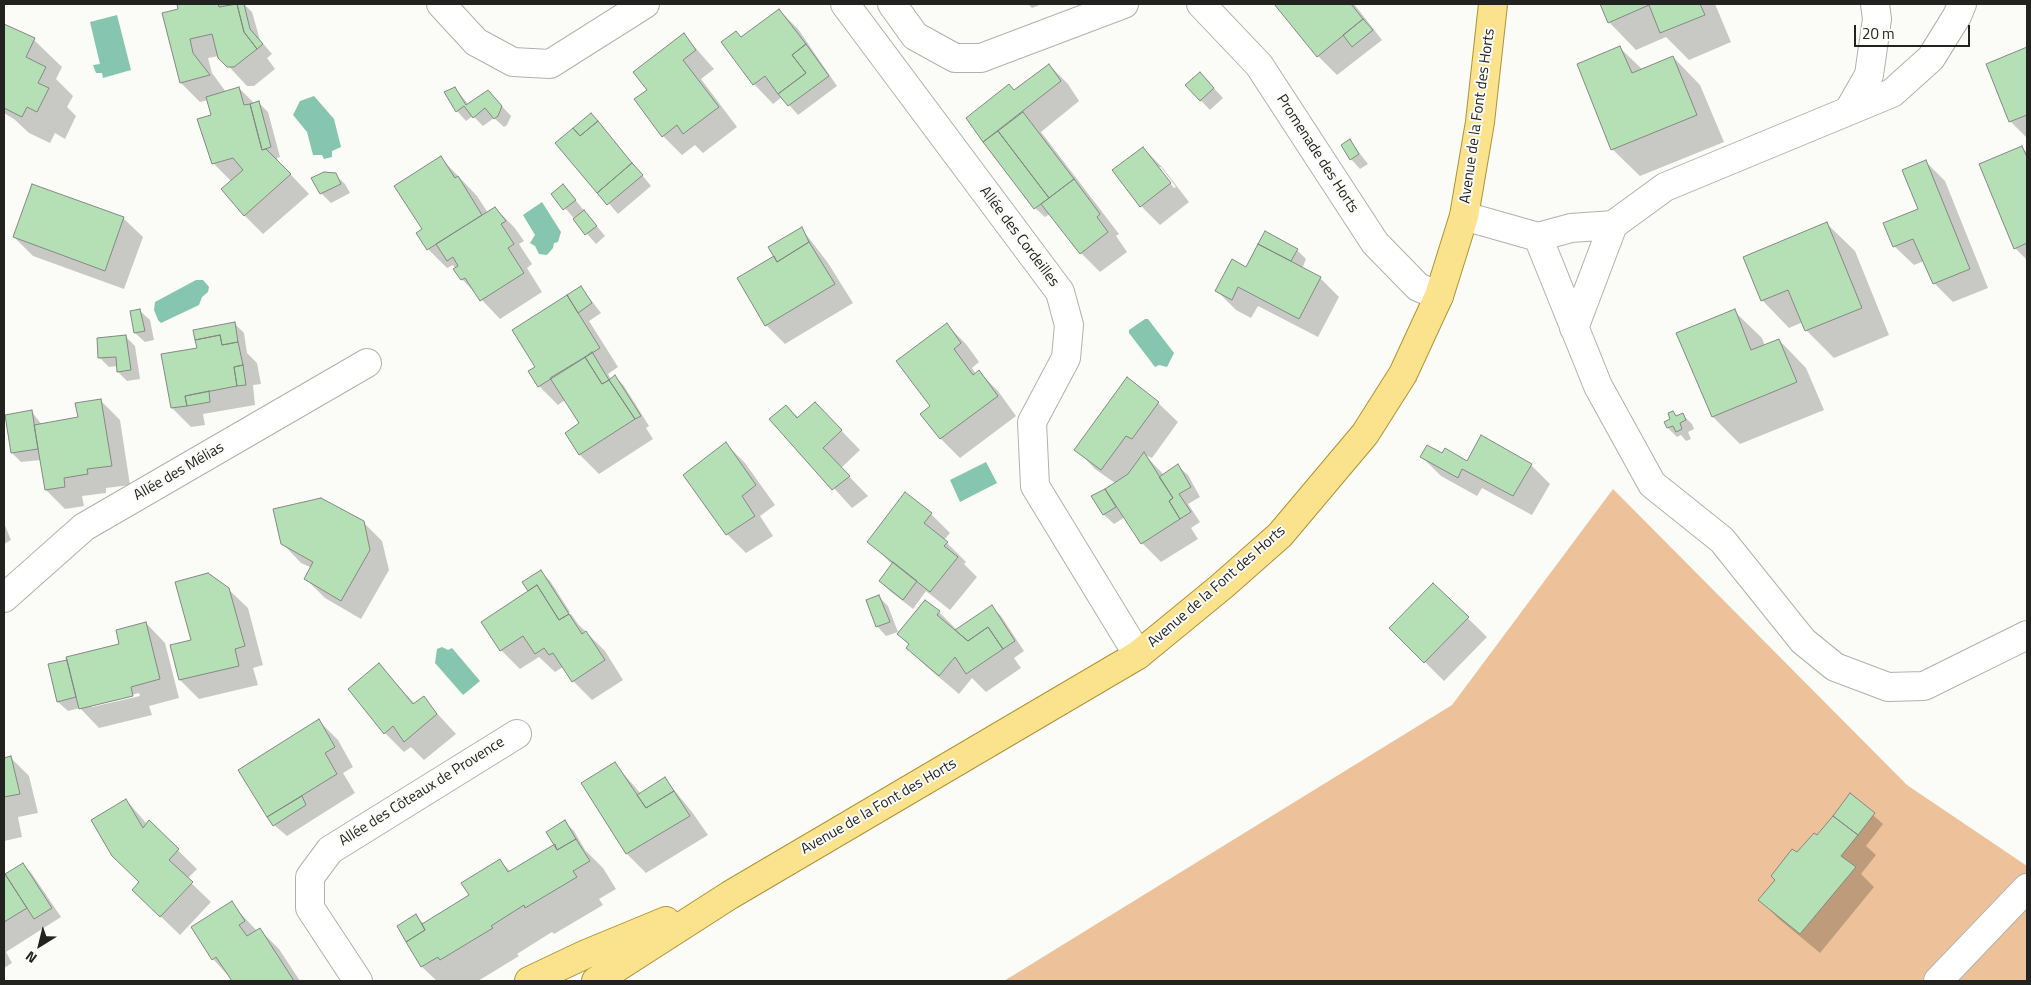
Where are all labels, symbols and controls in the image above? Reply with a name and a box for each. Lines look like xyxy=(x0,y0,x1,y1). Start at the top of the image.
scale bar xyxy=(1856,15,1972,47)
text: 20 m xyxy=(1862,22,1895,45)
street label: Avenue de la Font des Horts xyxy=(1457,27,1499,205)
street label: Promenade des Horts xyxy=(1272,91,1362,217)
street label: Allée des Cordeilles xyxy=(975,183,1063,291)
street label: Allée des Mélias xyxy=(131,439,227,505)
street label: Avenue de la Font des Horts xyxy=(1144,522,1290,652)
street label: Allée des Côteaux de Provence xyxy=(336,734,508,850)
street label: Avenue de la Font des Horts xyxy=(798,755,960,859)
north arrow xyxy=(15,920,65,970)
text: N xyxy=(21,946,41,969)

